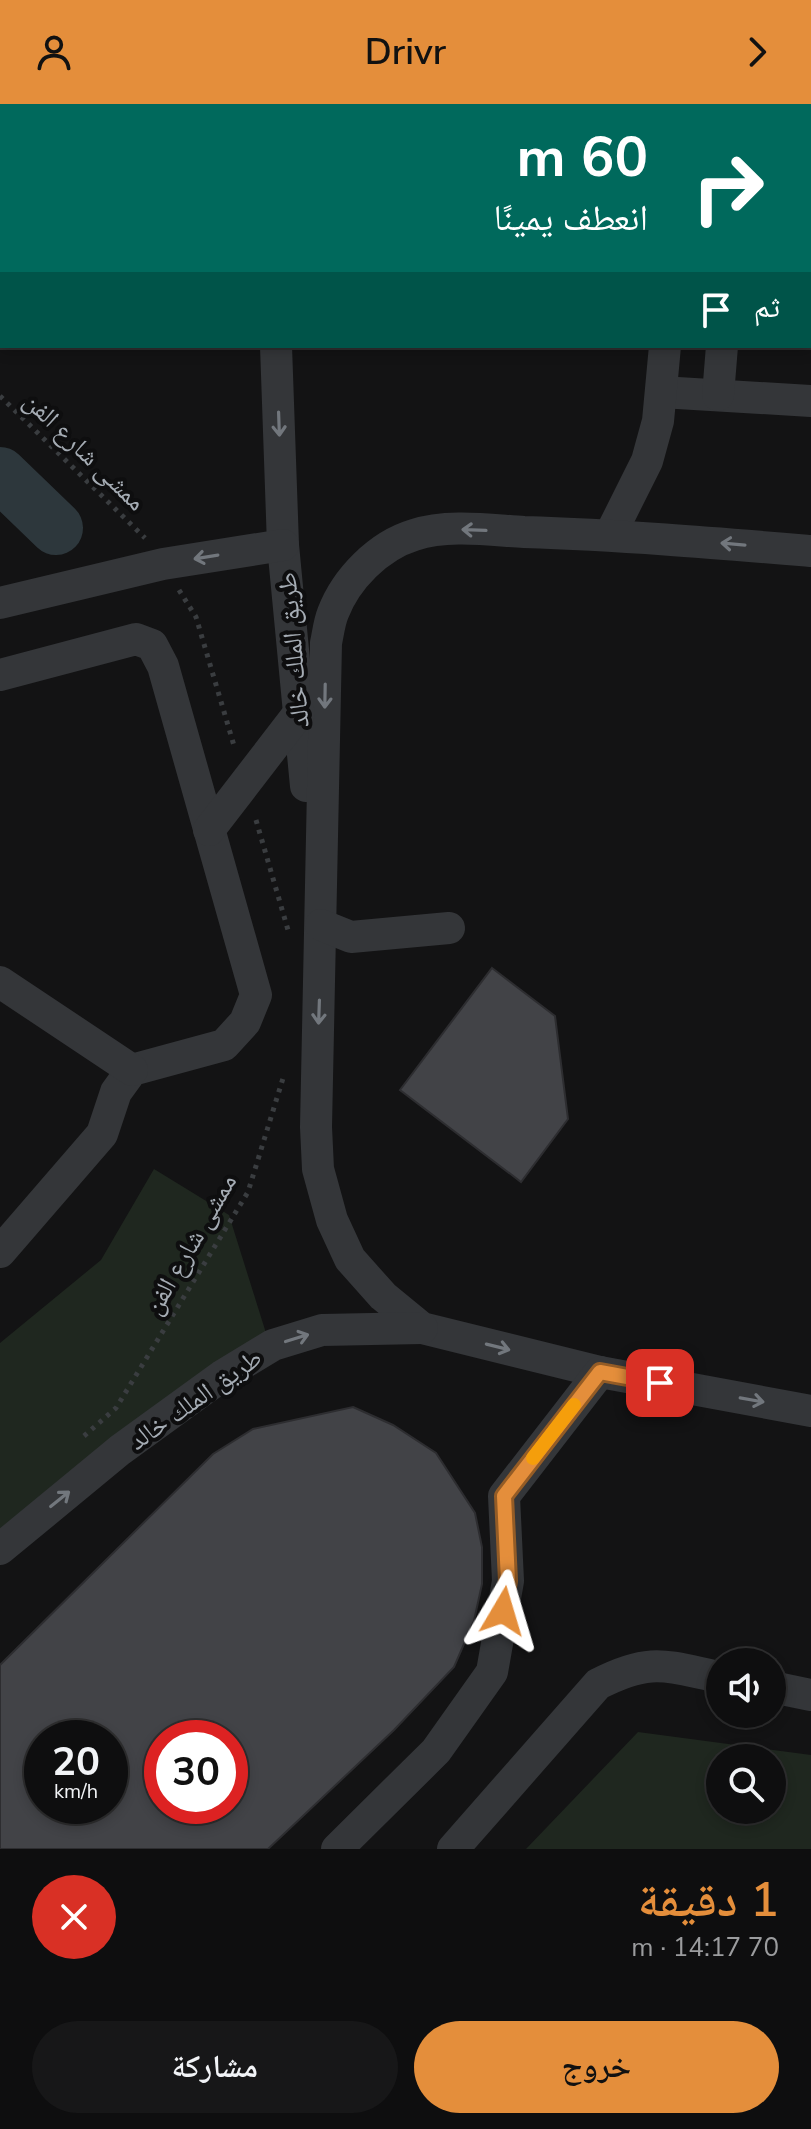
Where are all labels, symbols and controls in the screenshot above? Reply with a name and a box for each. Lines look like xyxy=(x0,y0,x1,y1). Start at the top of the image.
text: Drivr xyxy=(365,28,446,77)
icon: person xyxy=(32,30,76,74)
icon: forward xyxy=(735,30,779,74)
text: 60 m xyxy=(517,119,648,196)
icon: right xyxy=(676,136,780,240)
text: انعطف يمينًا xyxy=(494,194,648,243)
text: ثم xyxy=(754,287,780,328)
icon: arrive xyxy=(694,288,738,332)
street label: ممشى شارع الفن xyxy=(16,384,153,519)
one-way arrow xyxy=(271,410,286,437)
one-way arrow xyxy=(461,522,488,537)
one-way arrow xyxy=(720,536,747,551)
one-way arrow xyxy=(194,550,220,565)
street label: طريق الملك خالد xyxy=(269,571,318,729)
one-way arrow xyxy=(317,682,333,709)
one-way arrow xyxy=(312,998,327,1025)
street label: ممشى شارع الفن xyxy=(136,1167,245,1321)
one-way arrow xyxy=(283,1330,309,1345)
street label: طريق الملك خالد xyxy=(122,1340,269,1458)
one-way arrow xyxy=(484,1340,510,1355)
pin xyxy=(626,1349,694,1417)
icon: arrive xyxy=(638,1361,682,1405)
one-way arrow xyxy=(739,1393,764,1408)
one-way arrow xyxy=(49,1490,70,1508)
position arrow xyxy=(461,1569,545,1653)
map controls xyxy=(706,1648,786,1824)
button: sound xyxy=(706,1648,786,1728)
speed limit sign: 30 xyxy=(144,1720,248,1824)
text: 20 xyxy=(52,1735,100,1789)
button: search xyxy=(706,1744,786,1824)
text: km/h xyxy=(54,1778,98,1805)
text: 1 دقيقة xyxy=(638,1867,779,1933)
button: close xyxy=(32,1875,116,1959)
text: 70 m · 14:17 xyxy=(631,1930,779,1965)
button: مشاركة xyxy=(32,2021,398,2113)
button: خروج xyxy=(414,2021,779,2113)

